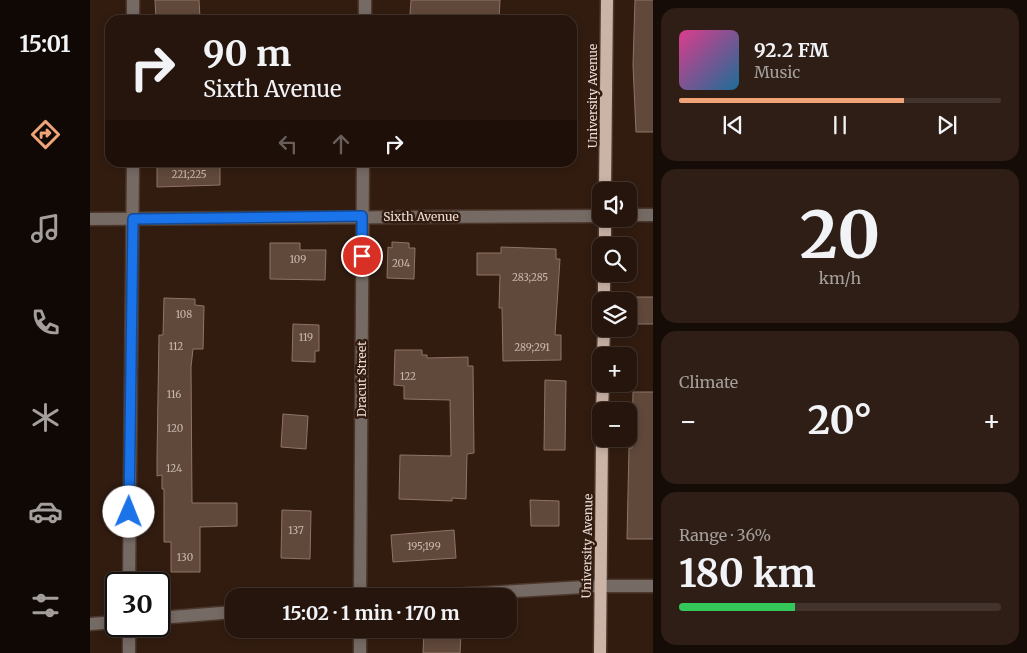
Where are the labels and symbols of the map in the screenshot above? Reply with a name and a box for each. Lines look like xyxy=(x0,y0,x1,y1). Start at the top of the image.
street label: University Avenue xyxy=(585,44,600,148)
house number: 221;225 xyxy=(171,168,207,181)
street label: Sixth Avenue xyxy=(383,209,459,224)
pin xyxy=(341,235,383,277)
house number: 109 xyxy=(290,253,306,266)
house number: 204 xyxy=(392,257,410,270)
house number: 283;285 xyxy=(512,271,548,284)
house number: 108 xyxy=(176,308,192,321)
house number: 119 xyxy=(299,331,313,344)
house number: 112 xyxy=(169,340,183,353)
street label: Dracut Street xyxy=(354,341,369,417)
house number: 289;291 xyxy=(514,341,550,354)
house number: 122 xyxy=(400,370,416,383)
house number: 116 xyxy=(167,388,181,401)
house number: 120 xyxy=(167,422,183,435)
house number: 124 xyxy=(166,462,182,475)
position arrow xyxy=(102,485,154,537)
street label: University Avenue xyxy=(579,494,595,598)
house number: 137 xyxy=(288,524,304,537)
house number: 195;199 xyxy=(407,540,441,553)
house number: 130 xyxy=(177,551,193,564)
speed limit sign: 30 xyxy=(105,572,170,637)

